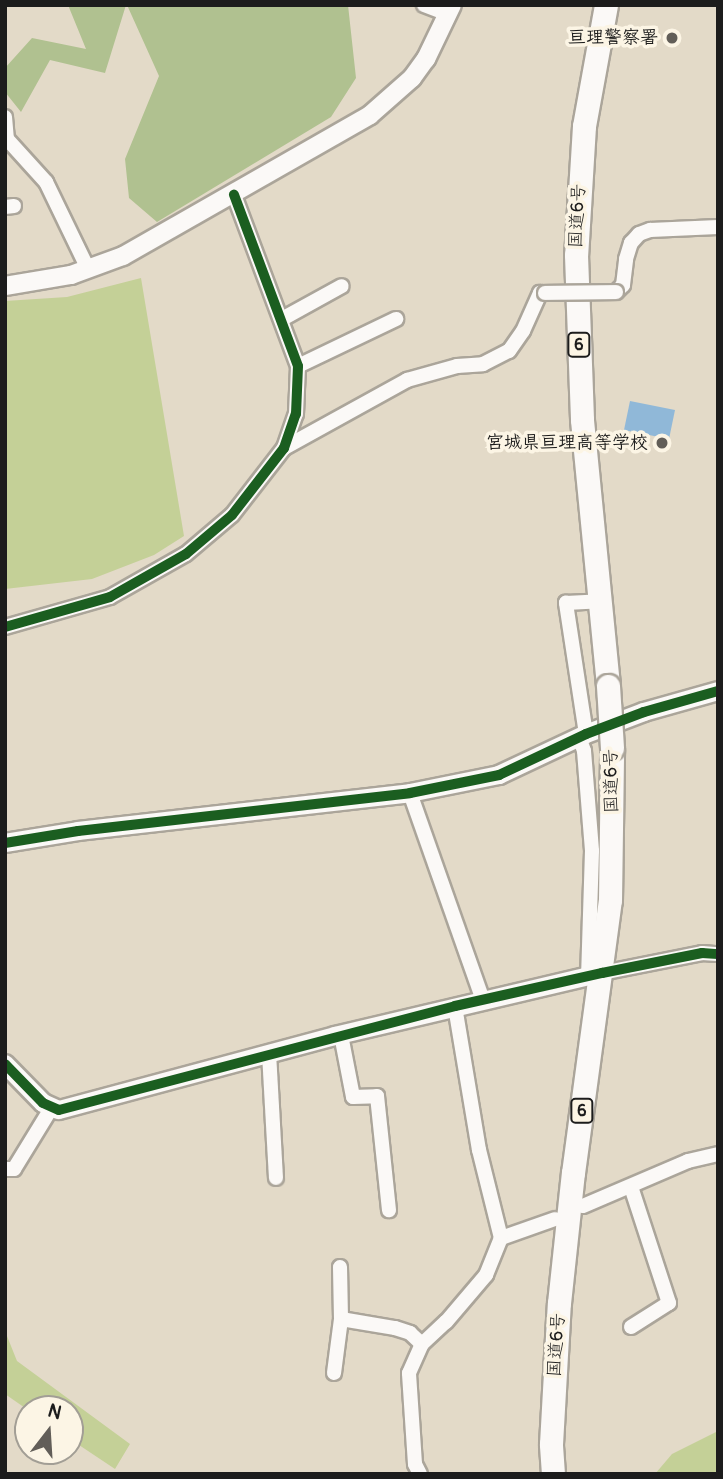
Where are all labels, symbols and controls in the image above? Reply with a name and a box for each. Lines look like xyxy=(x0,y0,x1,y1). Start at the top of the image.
place label: 亘理警察署 xyxy=(568,27,658,49)
marker: 亘理警察署 xyxy=(664,30,680,46)
street label: 国道6号 xyxy=(566,183,590,249)
road number: 6 xyxy=(567,332,591,358)
place label: 宮城県亘理高等学校 xyxy=(486,432,648,454)
marker: 宮城県亘理高等学校 xyxy=(654,435,670,451)
street label: 国道6号 xyxy=(601,749,623,813)
road number: 6 xyxy=(570,1098,594,1124)
street label: 国道6号 xyxy=(544,1312,570,1378)
north arrow xyxy=(14,1395,84,1465)
text: N xyxy=(45,1398,64,1425)

